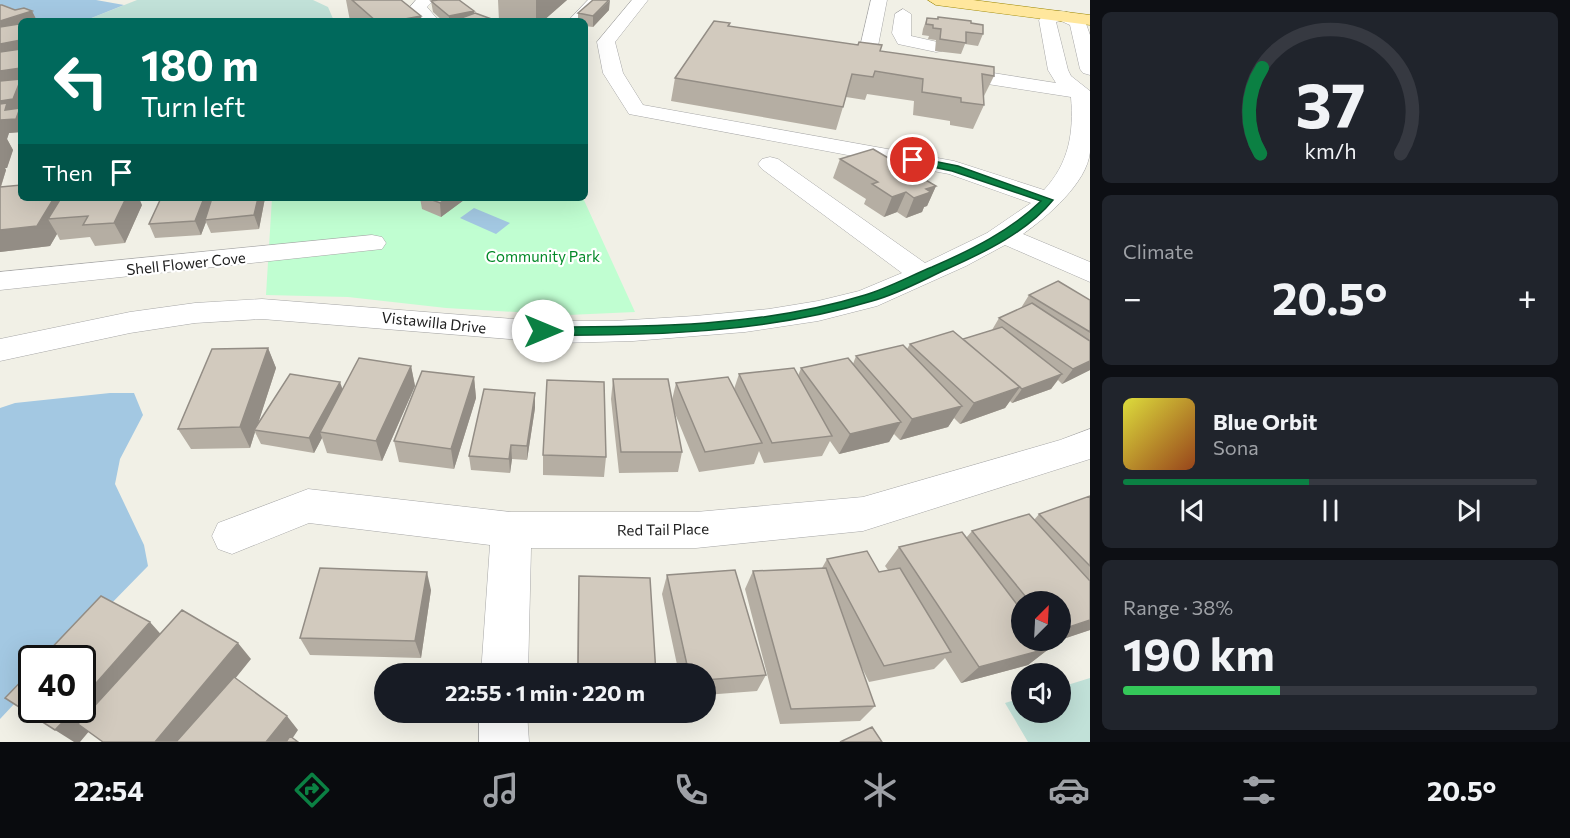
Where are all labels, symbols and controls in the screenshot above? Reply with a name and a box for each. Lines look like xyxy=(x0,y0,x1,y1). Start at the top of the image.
text: 180 m xyxy=(141,38,259,90)
icon: left xyxy=(42,42,120,120)
text: 37 xyxy=(1295,65,1365,141)
text: Turn left xyxy=(141,90,245,123)
pin xyxy=(887,134,938,185)
text: km/h xyxy=(1304,138,1356,164)
icon: arrive xyxy=(896,143,929,176)
icon: arrive xyxy=(105,156,138,189)
text: Then xyxy=(42,159,93,186)
text: Climate xyxy=(1123,239,1193,263)
park label: Community Park xyxy=(486,247,600,265)
street label: Shell Flower Cove xyxy=(126,248,247,278)
text: 20.5° xyxy=(1272,269,1387,324)
text: − xyxy=(1123,276,1142,317)
text: + xyxy=(1518,276,1537,317)
position arrow xyxy=(511,299,575,363)
street label: Vistawilla Drive xyxy=(381,308,487,336)
text: Blue Orbit xyxy=(1213,408,1317,435)
text: Sona xyxy=(1213,435,1259,459)
icon: previous xyxy=(1176,494,1209,527)
icon: pause xyxy=(1314,494,1347,527)
icon: next xyxy=(1452,494,1485,527)
street label: Red Tail Place xyxy=(617,519,709,539)
north arrow xyxy=(1011,591,1071,651)
map controls xyxy=(1011,591,1071,723)
text: Range · 38% xyxy=(1123,595,1233,619)
text: 190 km xyxy=(1123,625,1275,680)
speed limit sign: 40 xyxy=(18,645,96,723)
button: sound xyxy=(1011,663,1071,723)
text: 22:55 · 1 min · 220 m xyxy=(445,679,645,706)
icon: directions xyxy=(291,769,333,811)
icon: music xyxy=(480,769,522,811)
icon: phone xyxy=(670,769,712,811)
icon: climate xyxy=(859,769,901,811)
icon: car xyxy=(1048,769,1090,811)
icon: filters xyxy=(1238,769,1280,811)
text: 22:54 xyxy=(74,774,144,807)
text: 20.5° xyxy=(1427,774,1496,807)

